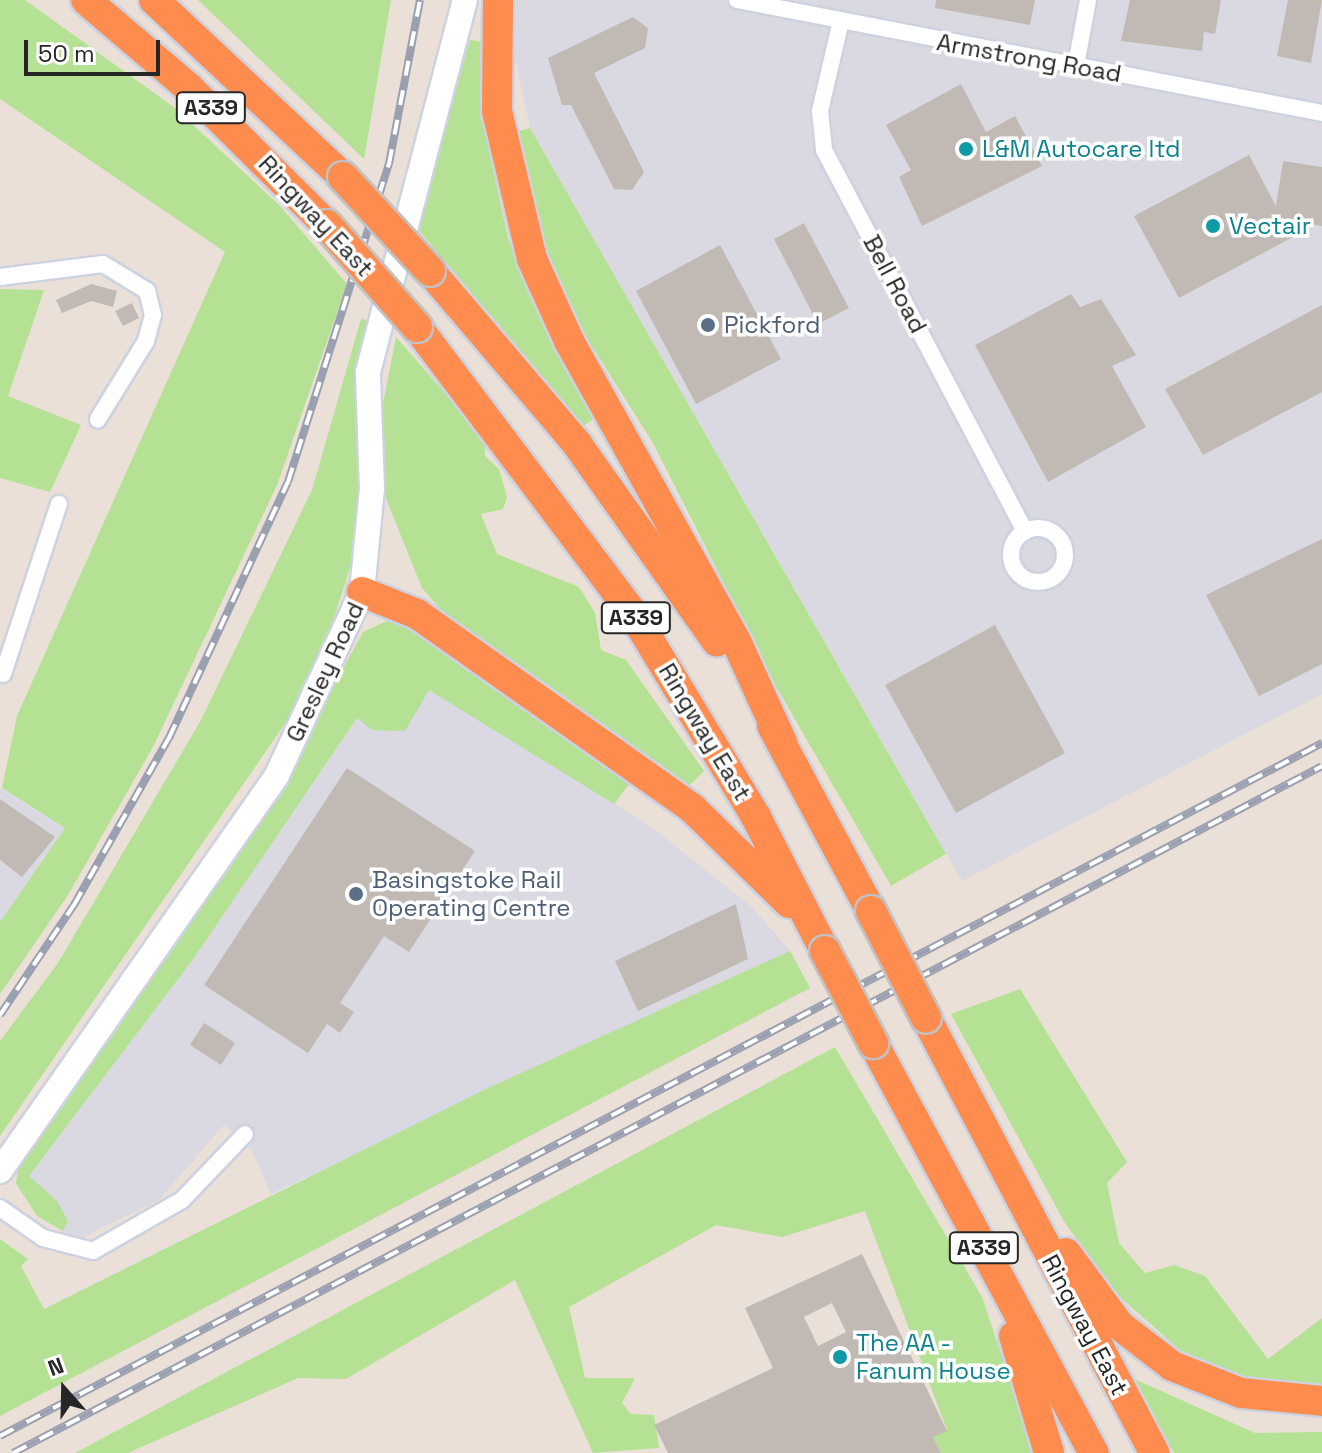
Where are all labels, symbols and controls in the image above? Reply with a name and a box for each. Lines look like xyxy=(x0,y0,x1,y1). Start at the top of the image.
scale bar xyxy=(28,24,164,74)
street label: Armstrong Road xyxy=(934,28,1124,88)
text: 50 m xyxy=(38,38,95,69)
road number: A339 xyxy=(175,90,247,126)
place label: L&M Autocare ltd xyxy=(982,135,1181,163)
marker: L&M Autocare ltd xyxy=(957,140,975,158)
street label: Ringway East xyxy=(253,149,379,283)
place label: Vectair xyxy=(1229,212,1311,240)
marker: Vectair xyxy=(1204,217,1222,235)
street label: Bell Road xyxy=(857,230,933,338)
place label: Pickford xyxy=(724,311,821,339)
marker: Pickford xyxy=(699,316,717,334)
street label: Gresley Road xyxy=(280,597,370,747)
road number: A339 xyxy=(600,600,672,636)
street label: Ringway East xyxy=(653,658,757,806)
place label: Basingstoke Rail Operating Centre xyxy=(372,866,570,922)
marker: Basingstoke Rail Operating Centre xyxy=(347,885,365,903)
road number: A339 xyxy=(948,1230,1020,1266)
street label: Ringway East xyxy=(1036,1250,1134,1400)
place label: The AA - Fanum House xyxy=(856,1329,1011,1385)
marker: The AA - Fanum House xyxy=(831,1348,849,1366)
north arrow xyxy=(24,1349,104,1429)
text: N xyxy=(44,1351,68,1382)

